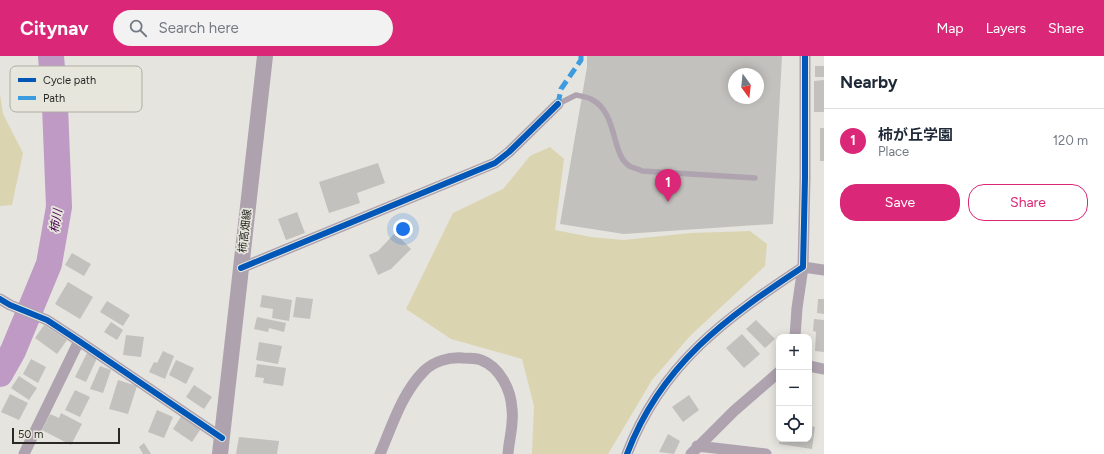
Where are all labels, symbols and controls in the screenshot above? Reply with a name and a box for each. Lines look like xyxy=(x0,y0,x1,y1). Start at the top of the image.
search box xyxy=(113,10,393,46)
text: Citynav xyxy=(20,17,89,40)
icon: search xyxy=(127,17,149,39)
text: Search here xyxy=(159,19,239,37)
text: Map xyxy=(936,20,964,37)
text: Layers xyxy=(986,20,1026,37)
text: Share xyxy=(1048,20,1084,37)
legend xyxy=(10,66,142,112)
north arrow xyxy=(728,68,764,104)
text: Nearby xyxy=(840,72,898,92)
text: Cycle path xyxy=(43,74,96,87)
text: Path xyxy=(43,92,65,105)
text: 柿が丘学園 xyxy=(878,126,953,144)
text: 1 xyxy=(850,133,856,148)
text: 120 m xyxy=(1053,133,1088,148)
text: Place xyxy=(878,144,909,159)
pin: 1 xyxy=(655,169,681,202)
button: Save xyxy=(840,184,960,221)
button: Share xyxy=(968,184,1088,221)
water label: 柿川 xyxy=(47,206,65,234)
street label: 柿高畑線 xyxy=(236,208,254,254)
your location xyxy=(393,219,413,239)
map controls xyxy=(776,334,812,442)
button: + xyxy=(776,334,812,370)
button: − xyxy=(776,370,812,406)
button: locate xyxy=(776,406,812,442)
scale bar xyxy=(12,426,120,445)
text: 50 m xyxy=(18,428,43,441)

